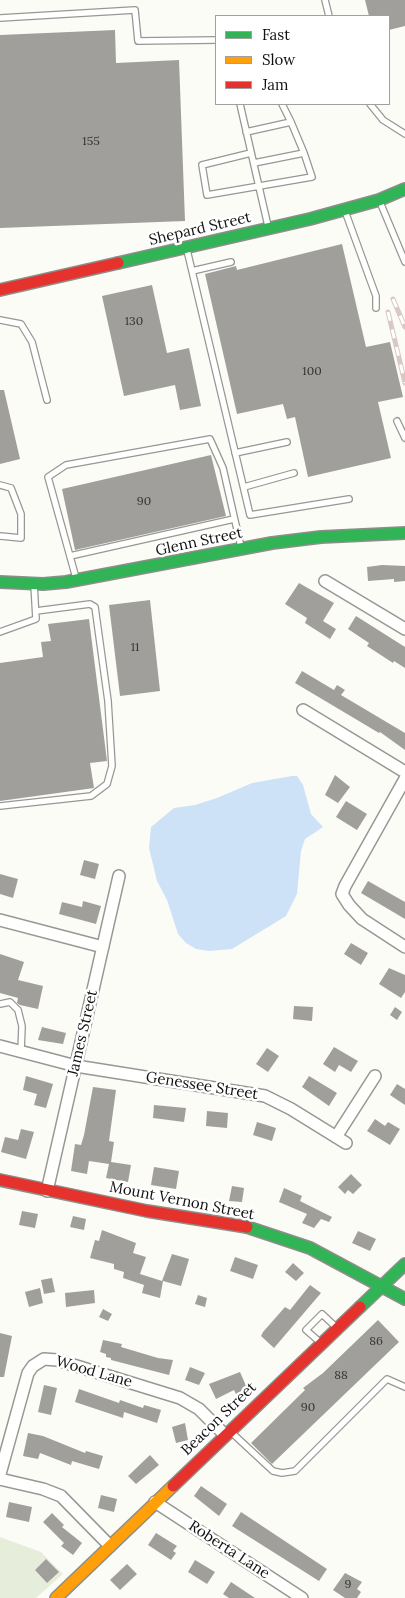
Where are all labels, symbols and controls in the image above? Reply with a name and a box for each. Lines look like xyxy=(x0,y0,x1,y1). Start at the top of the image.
legend xyxy=(215,15,390,105)
text: Fast xyxy=(262,25,290,44)
text: Slow xyxy=(262,50,295,69)
text: Jam xyxy=(262,75,289,94)
house number: 155 xyxy=(82,135,100,149)
street label: Shepard Street xyxy=(147,209,253,249)
house number: 130 xyxy=(125,315,143,329)
house number: 100 xyxy=(302,365,322,379)
house number: 90 xyxy=(137,495,151,509)
street label: Glenn Street xyxy=(154,524,244,560)
house number: 11 xyxy=(131,641,139,655)
street label: James Street xyxy=(64,988,102,1078)
street label: Genessee Street xyxy=(145,1068,259,1104)
street label: Mount Vernon Street xyxy=(108,1178,256,1224)
house number: 86 xyxy=(369,1335,383,1349)
street label: Wood Lane xyxy=(54,1352,134,1392)
house number: 88 xyxy=(334,1369,348,1383)
street label: Beacon Street xyxy=(178,1379,260,1459)
house number: 90 xyxy=(301,1401,315,1415)
street label: Roberta Lane xyxy=(185,1517,273,1583)
house number: 9 xyxy=(345,1578,351,1592)

